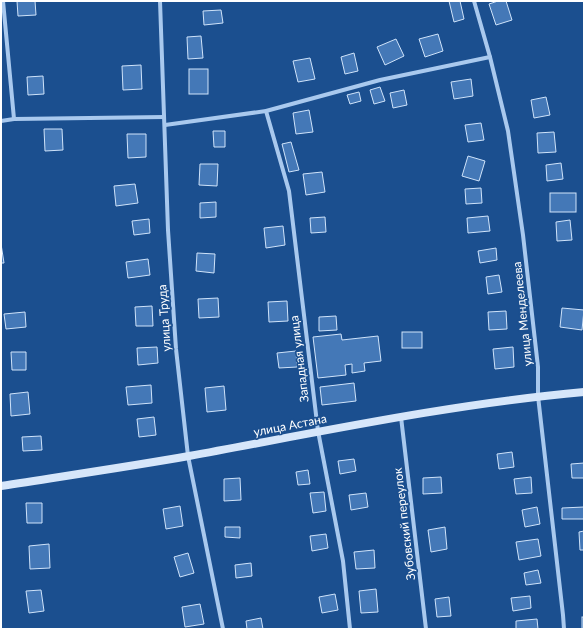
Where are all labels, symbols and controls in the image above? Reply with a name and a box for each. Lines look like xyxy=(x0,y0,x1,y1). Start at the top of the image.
street label: улица Менделеева xyxy=(509,261,535,367)
street label: улица Труда xyxy=(154,284,174,352)
street label: Западная улица xyxy=(286,315,312,403)
street label: улица Астана xyxy=(252,411,328,439)
street label: Зубовский переулок xyxy=(390,466,418,581)

